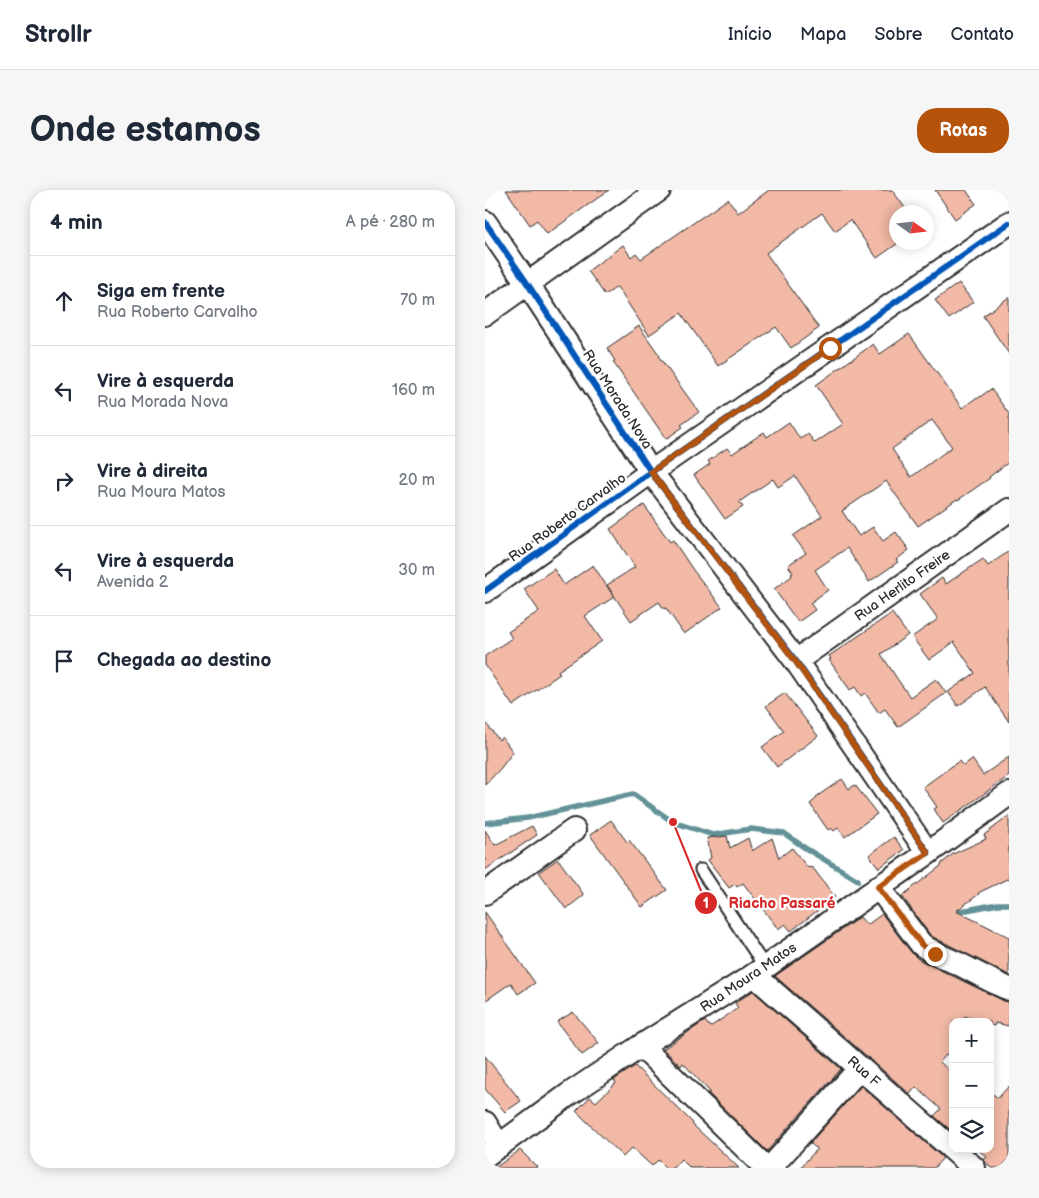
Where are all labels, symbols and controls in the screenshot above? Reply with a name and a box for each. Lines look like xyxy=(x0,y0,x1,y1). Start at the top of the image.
text: Strollr xyxy=(25,20,92,49)
text: Início xyxy=(728,24,772,45)
text: Mapa xyxy=(800,24,846,45)
text: Sobre xyxy=(874,24,922,45)
text: Contato xyxy=(950,24,1014,45)
button: Rotas xyxy=(917,108,1009,153)
text: Onde estamos xyxy=(30,109,261,152)
north arrow xyxy=(889,205,934,250)
text: 4 min xyxy=(50,210,103,235)
text: A pé · 280 m xyxy=(346,213,435,232)
text: Siga em frente xyxy=(97,280,225,303)
icon: ahead xyxy=(50,287,78,315)
text: 70 m xyxy=(400,291,435,310)
text: Rua Roberto Carvalho xyxy=(97,303,258,322)
route start xyxy=(819,337,842,360)
street label: Rua Morada Nova xyxy=(579,346,656,452)
text: Vire à esquerda xyxy=(97,370,234,393)
icon: left xyxy=(50,377,78,405)
text: 160 m xyxy=(392,381,435,400)
text: Rua Morada Nova xyxy=(97,393,228,412)
text: Vire à direita xyxy=(97,460,208,483)
icon: right xyxy=(50,467,78,495)
street label: Rua Roberto Carvalho xyxy=(505,469,629,566)
text: 20 m xyxy=(399,471,435,490)
text: Rua Moura Matos xyxy=(97,483,225,502)
street label: Rua Herlito Freire xyxy=(851,546,953,625)
text: Vire à esquerda xyxy=(97,550,234,573)
icon: left xyxy=(50,557,78,585)
text: 30 m xyxy=(398,561,435,580)
text: Avenida 2 xyxy=(97,573,168,592)
icon: arrive xyxy=(50,647,78,675)
text: Chegada ao destino xyxy=(97,649,271,672)
callout: Riacho Passaré xyxy=(693,888,845,918)
text: 1 xyxy=(703,894,709,913)
text: Riacho Passaré xyxy=(729,894,835,913)
street label: Rua Moura Matos xyxy=(697,939,800,1016)
route end xyxy=(924,943,947,966)
map controls xyxy=(949,1018,994,1153)
button: + xyxy=(949,1018,994,1063)
street label: Rua F xyxy=(844,1053,884,1091)
button: − xyxy=(949,1063,994,1108)
button: layers xyxy=(949,1108,994,1153)

